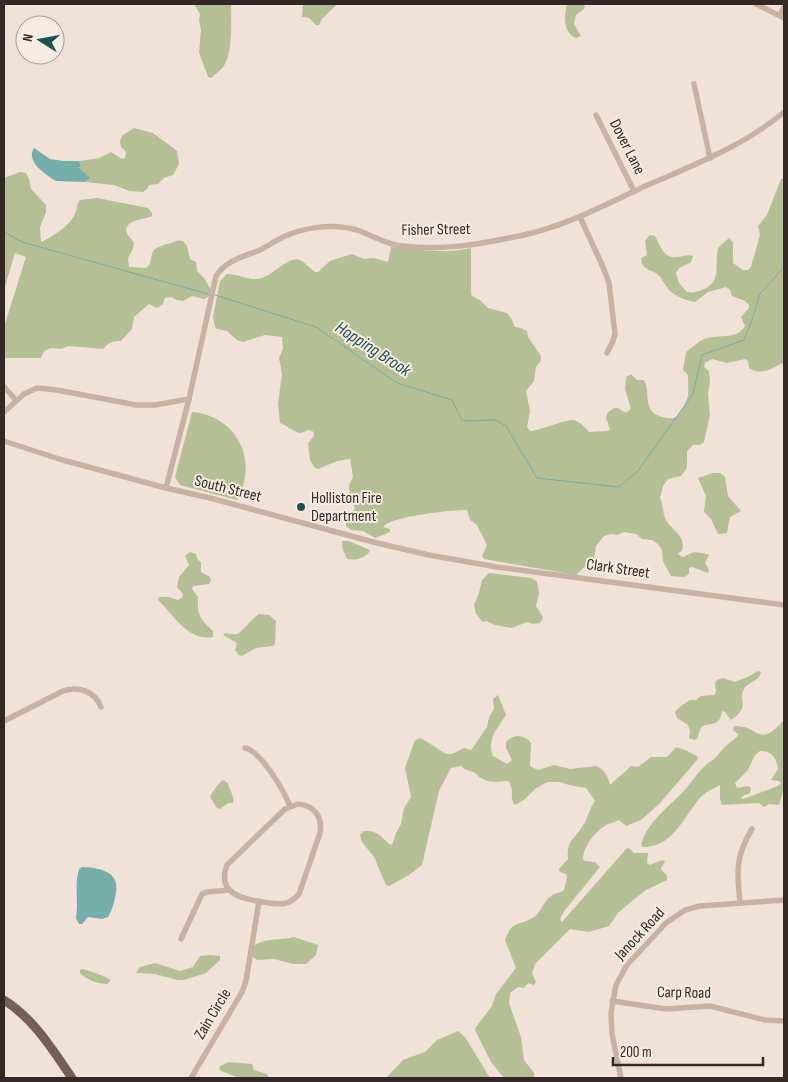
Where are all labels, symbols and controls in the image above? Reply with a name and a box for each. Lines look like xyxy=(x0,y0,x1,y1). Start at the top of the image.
north arrow xyxy=(15,15,65,65)
text: N xyxy=(19,32,37,43)
street label: Dover Lane xyxy=(605,116,649,178)
street label: Fisher Street xyxy=(401,220,471,240)
water label: Hopping Brook xyxy=(331,317,416,382)
street label: South Street xyxy=(193,472,264,506)
place label: Holliston Fire Department xyxy=(311,489,382,526)
marker: Holliston Fire Department xyxy=(295,501,307,513)
street label: Clark Street xyxy=(585,555,651,583)
street label: Janock Road xyxy=(610,904,669,965)
street label: Carp Road xyxy=(657,983,711,1003)
street label: Zain Circle xyxy=(190,985,236,1043)
scale bar xyxy=(613,1034,763,1066)
text: 200 m xyxy=(620,1043,652,1062)

